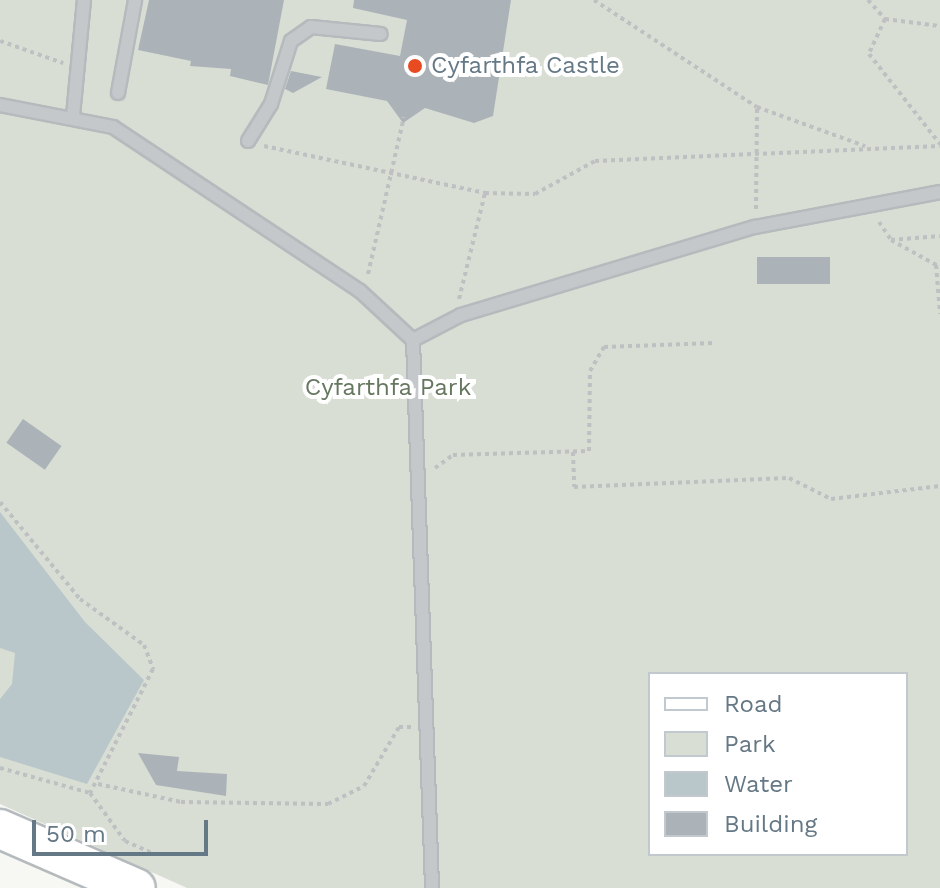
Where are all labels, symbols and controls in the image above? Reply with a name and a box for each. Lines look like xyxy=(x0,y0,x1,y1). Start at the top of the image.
place label: Cyfarthfa Castle xyxy=(431,52,620,80)
marker: Cyfarthfa Castle xyxy=(406,57,424,75)
park label: Cyfarthfa Park xyxy=(304,374,472,402)
legend xyxy=(648,672,908,856)
text: Road xyxy=(724,690,783,718)
text: Park xyxy=(724,730,776,758)
text: Water xyxy=(724,770,793,798)
scale bar xyxy=(36,804,212,854)
text: Building xyxy=(724,810,817,838)
text: 50 m xyxy=(46,820,106,848)

